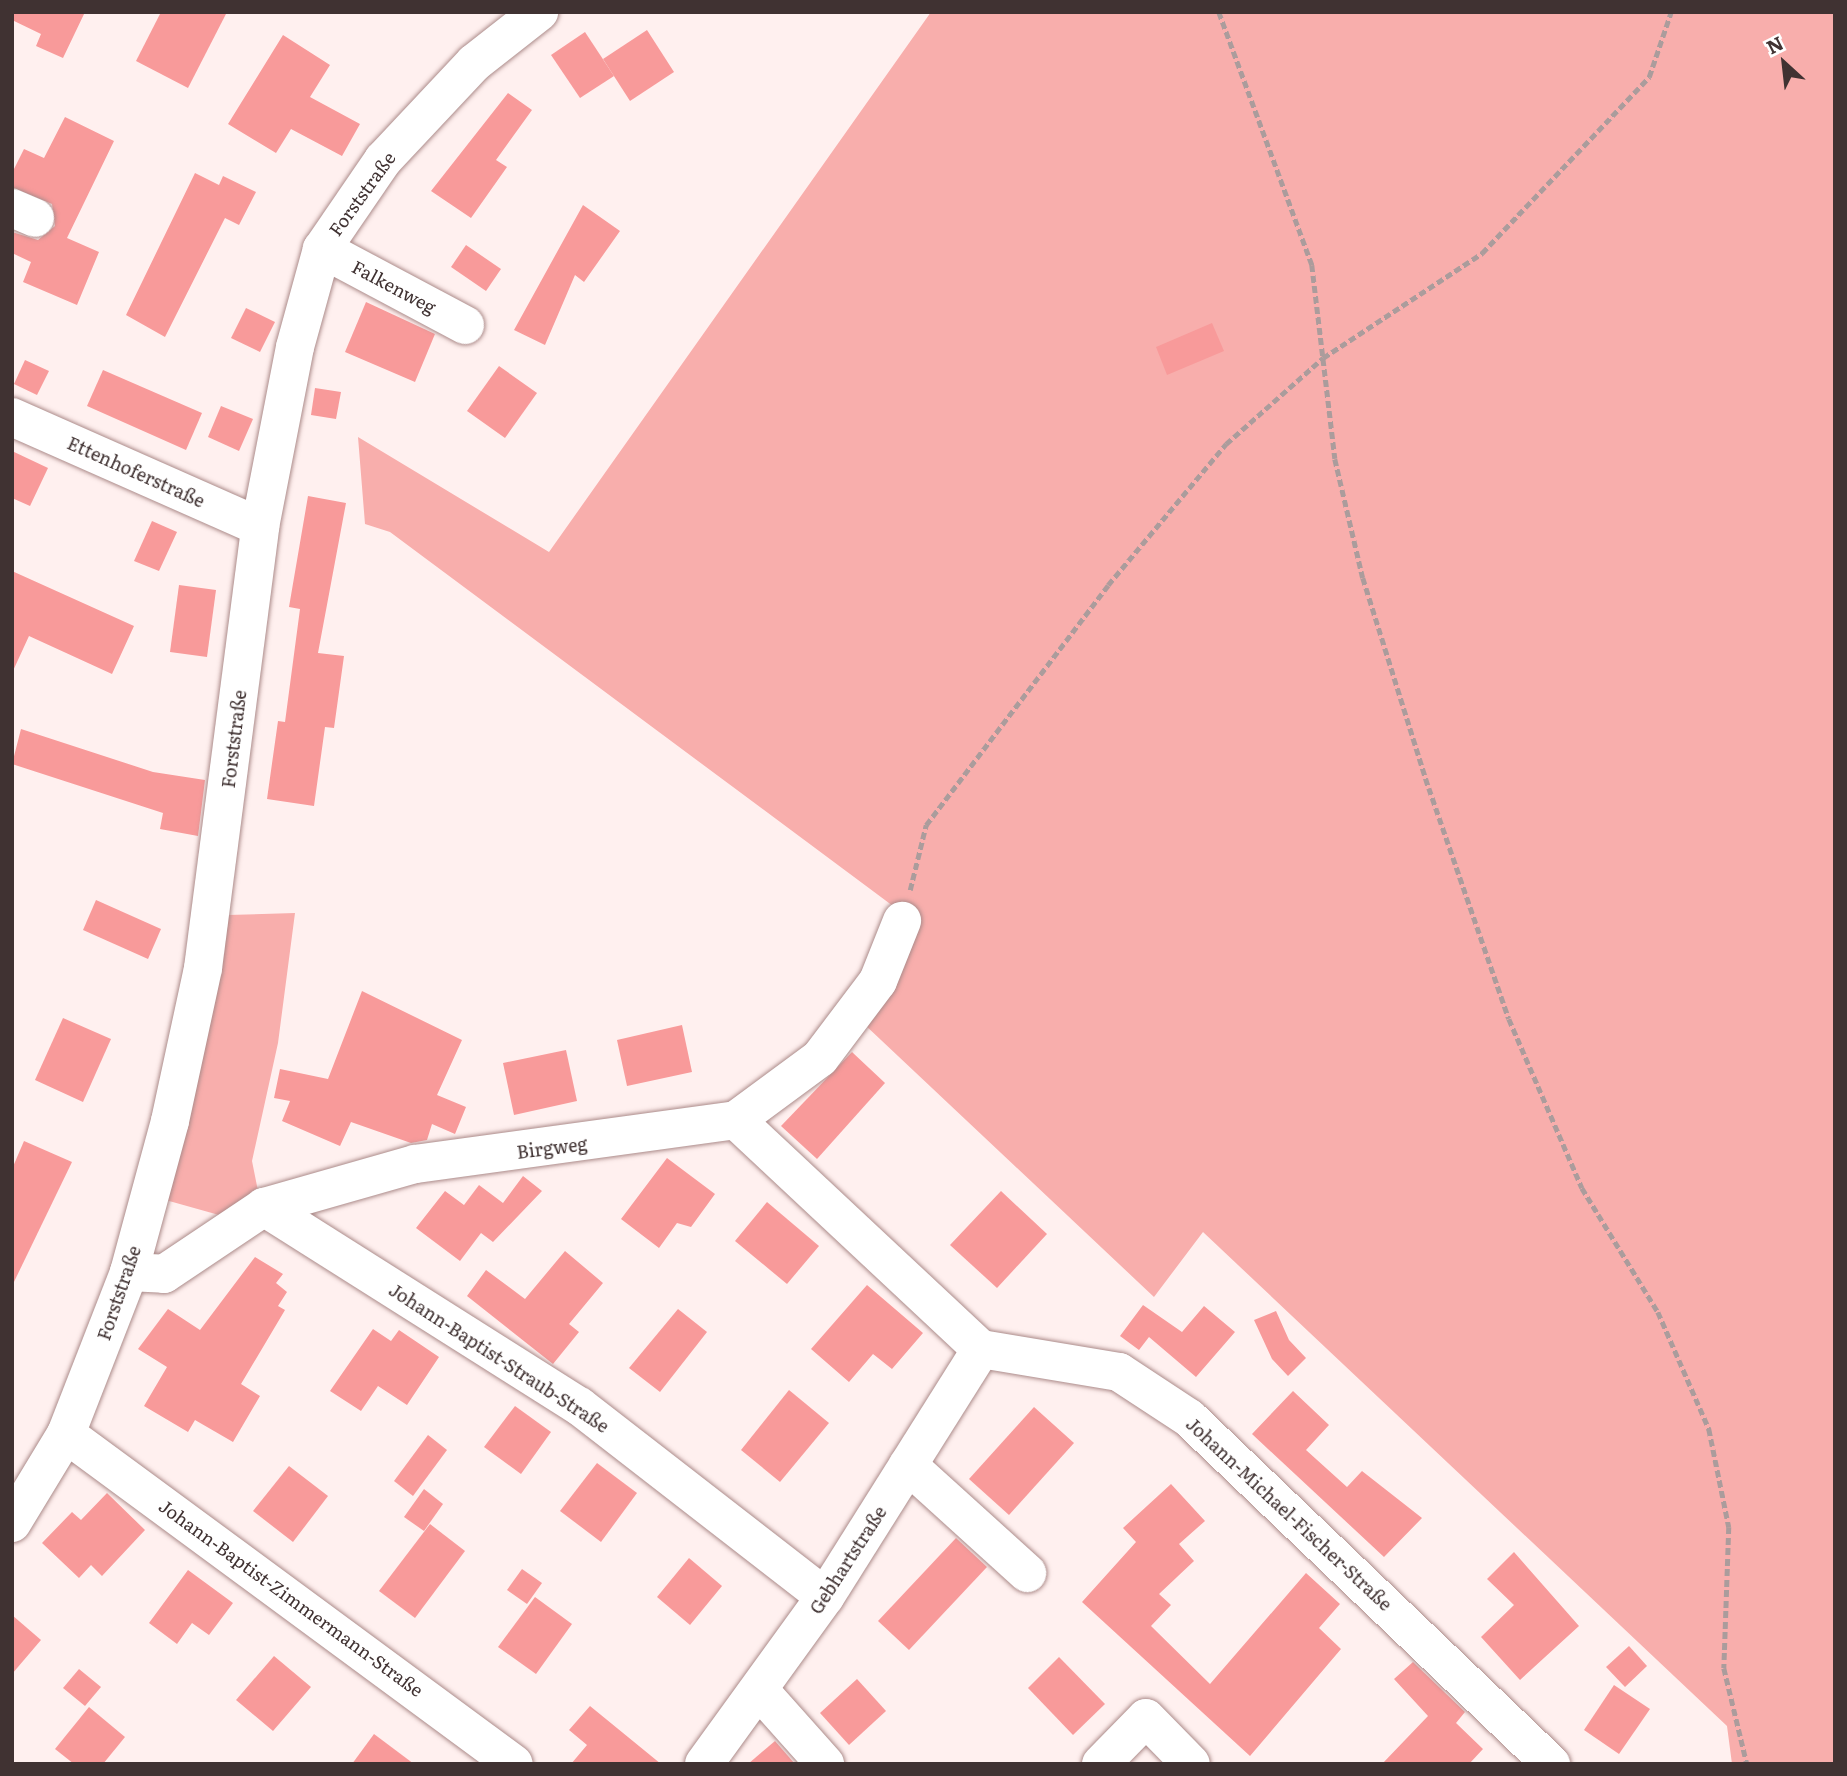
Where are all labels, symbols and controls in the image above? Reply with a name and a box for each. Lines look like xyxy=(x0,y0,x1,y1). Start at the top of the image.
north arrow xyxy=(1749,28,1819,98)
text: N xyxy=(1761,28,1788,60)
street label: Forststraße xyxy=(324,148,400,240)
street label: Falkenweg xyxy=(348,256,440,318)
street label: Ettenhoferstraße xyxy=(64,432,208,512)
street label: Forststraße xyxy=(217,689,251,789)
street label: Birgweg xyxy=(515,1133,589,1163)
street label: Forststraße xyxy=(93,1243,145,1343)
street label: Johann-Baptist-Straub-Straße xyxy=(385,1279,613,1437)
street label: Johann-Michael-Fischer-Straße xyxy=(1182,1413,1396,1615)
street label: Johann-Baptist-Zimmermann-Straße xyxy=(155,1495,427,1701)
street label: Gebhartstraße xyxy=(805,1502,891,1618)

